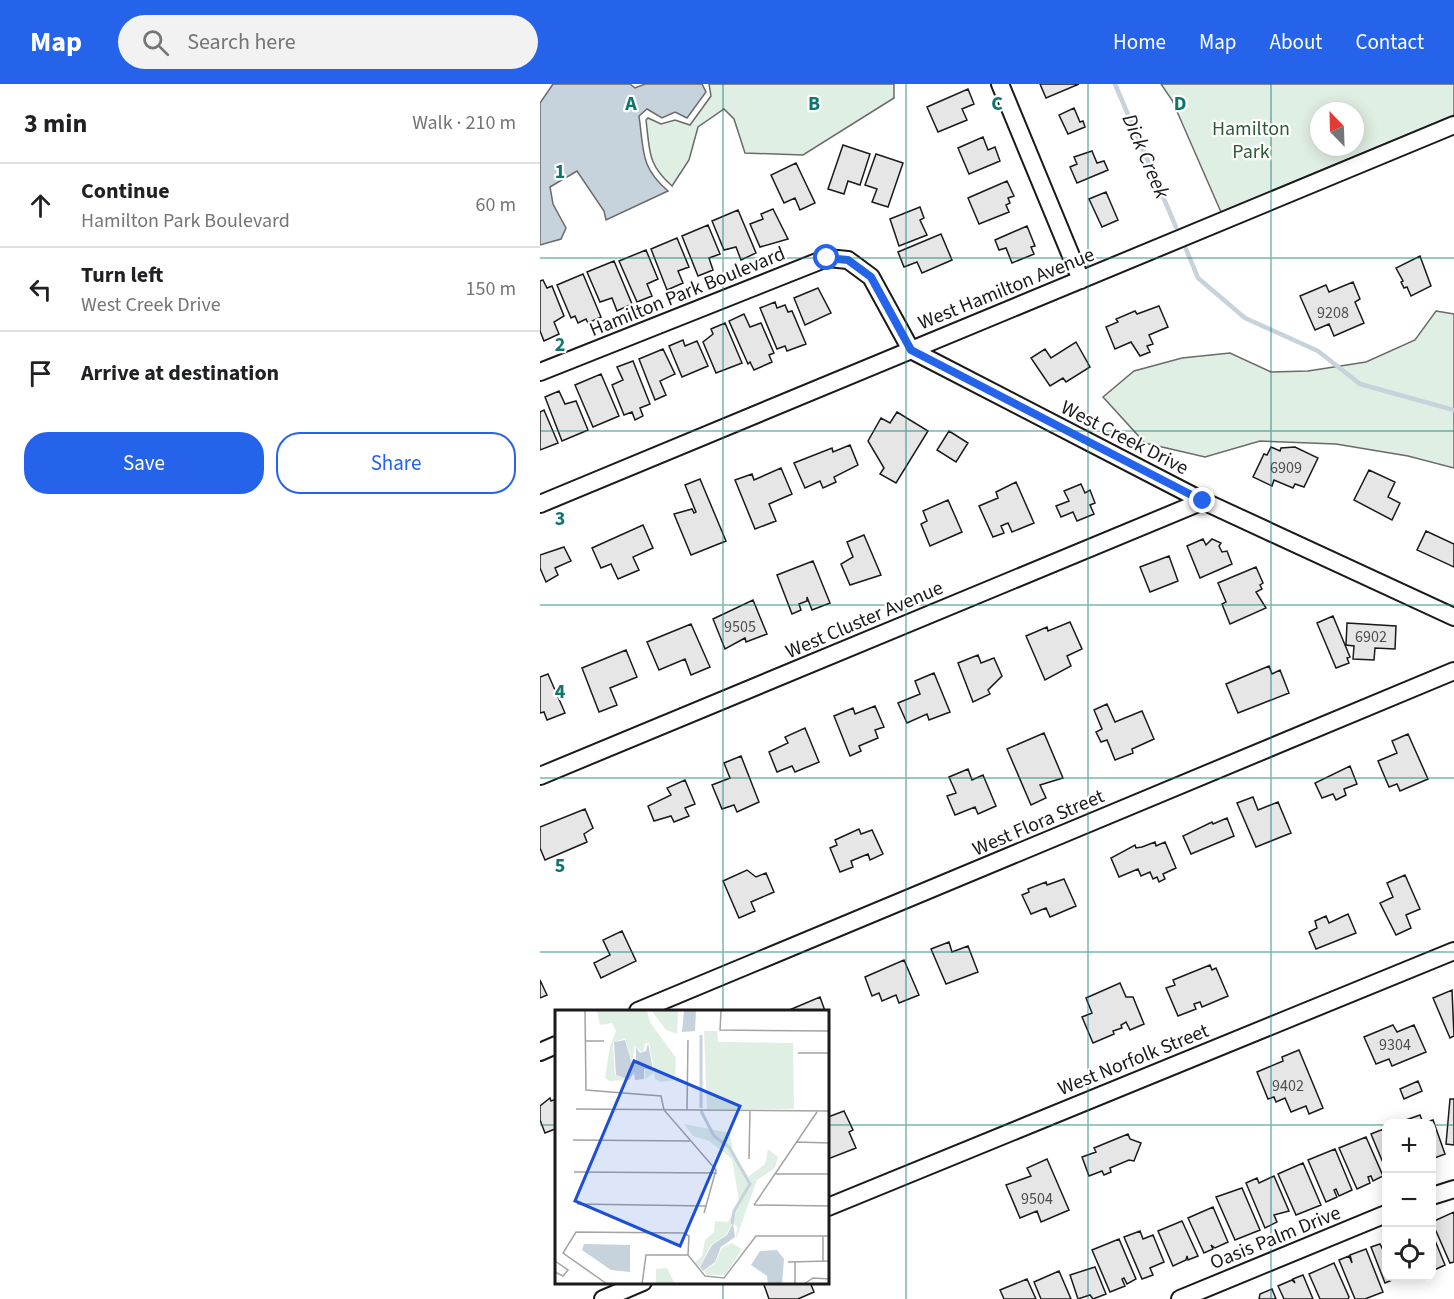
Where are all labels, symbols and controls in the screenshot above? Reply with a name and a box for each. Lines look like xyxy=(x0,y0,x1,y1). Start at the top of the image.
search box xyxy=(118,15,538,69)
text: Map xyxy=(30,22,82,62)
icon: search xyxy=(139,26,172,59)
text: Search here xyxy=(187,26,296,58)
text: Home xyxy=(1113,27,1166,57)
text: Map xyxy=(1199,27,1237,57)
text: About xyxy=(1270,27,1322,57)
text: Contact xyxy=(1355,27,1424,57)
text: A xyxy=(624,90,637,118)
text: B xyxy=(808,90,820,118)
text: C xyxy=(991,90,1003,118)
text: D xyxy=(1174,90,1186,118)
north arrow xyxy=(1310,102,1364,156)
text: 3 min xyxy=(24,105,87,142)
text: Walk · 210 m xyxy=(412,109,516,137)
water label: Dick Creek xyxy=(1115,109,1178,204)
park label: Hamilton Park xyxy=(1212,115,1290,166)
text: 1 xyxy=(555,158,565,186)
text: Continue xyxy=(81,175,170,207)
icon: ahead xyxy=(24,189,57,222)
text: 60 m xyxy=(476,191,516,219)
text: Hamilton Park Boulevard xyxy=(81,207,290,235)
street label: Hamilton Park Boulevard xyxy=(585,240,789,344)
street label: West Hamilton Avenue xyxy=(914,241,1099,337)
route start xyxy=(813,244,839,270)
text: Turn left xyxy=(81,259,163,291)
icon: left xyxy=(24,273,57,306)
text: 150 m xyxy=(466,275,516,303)
text: West Creek Drive xyxy=(81,291,221,319)
house number: 9208 xyxy=(1317,302,1349,324)
text: 2 xyxy=(555,331,565,359)
icon: arrive xyxy=(24,357,57,390)
text: Arrive at destination xyxy=(81,357,279,389)
street label: West Creek Drive xyxy=(1056,394,1193,482)
button: Save xyxy=(24,432,264,494)
button: Share xyxy=(276,432,516,494)
house number: 6909 xyxy=(1270,457,1302,479)
route end xyxy=(1189,487,1215,513)
text: 3 xyxy=(555,505,565,533)
street label: West Cluster Avenue xyxy=(781,574,948,666)
house number: 9505 xyxy=(724,616,756,638)
house number: 6902 xyxy=(1355,626,1387,648)
text: 4 xyxy=(555,678,566,706)
street label: West Flora Street xyxy=(968,782,1109,863)
text: 5 xyxy=(555,852,565,880)
inset map xyxy=(555,1010,830,1284)
street label: West Norfolk Street xyxy=(1054,1017,1213,1103)
house number: 9304 xyxy=(1379,1034,1411,1056)
house number: 9402 xyxy=(1272,1075,1304,1097)
map controls xyxy=(1382,1119,1436,1281)
button: + xyxy=(1382,1119,1436,1173)
button: − xyxy=(1382,1173,1436,1227)
house number: 9504 xyxy=(1021,1188,1053,1210)
street label: Oasis Palm Drive xyxy=(1206,1199,1345,1277)
button: locate xyxy=(1382,1227,1436,1281)

